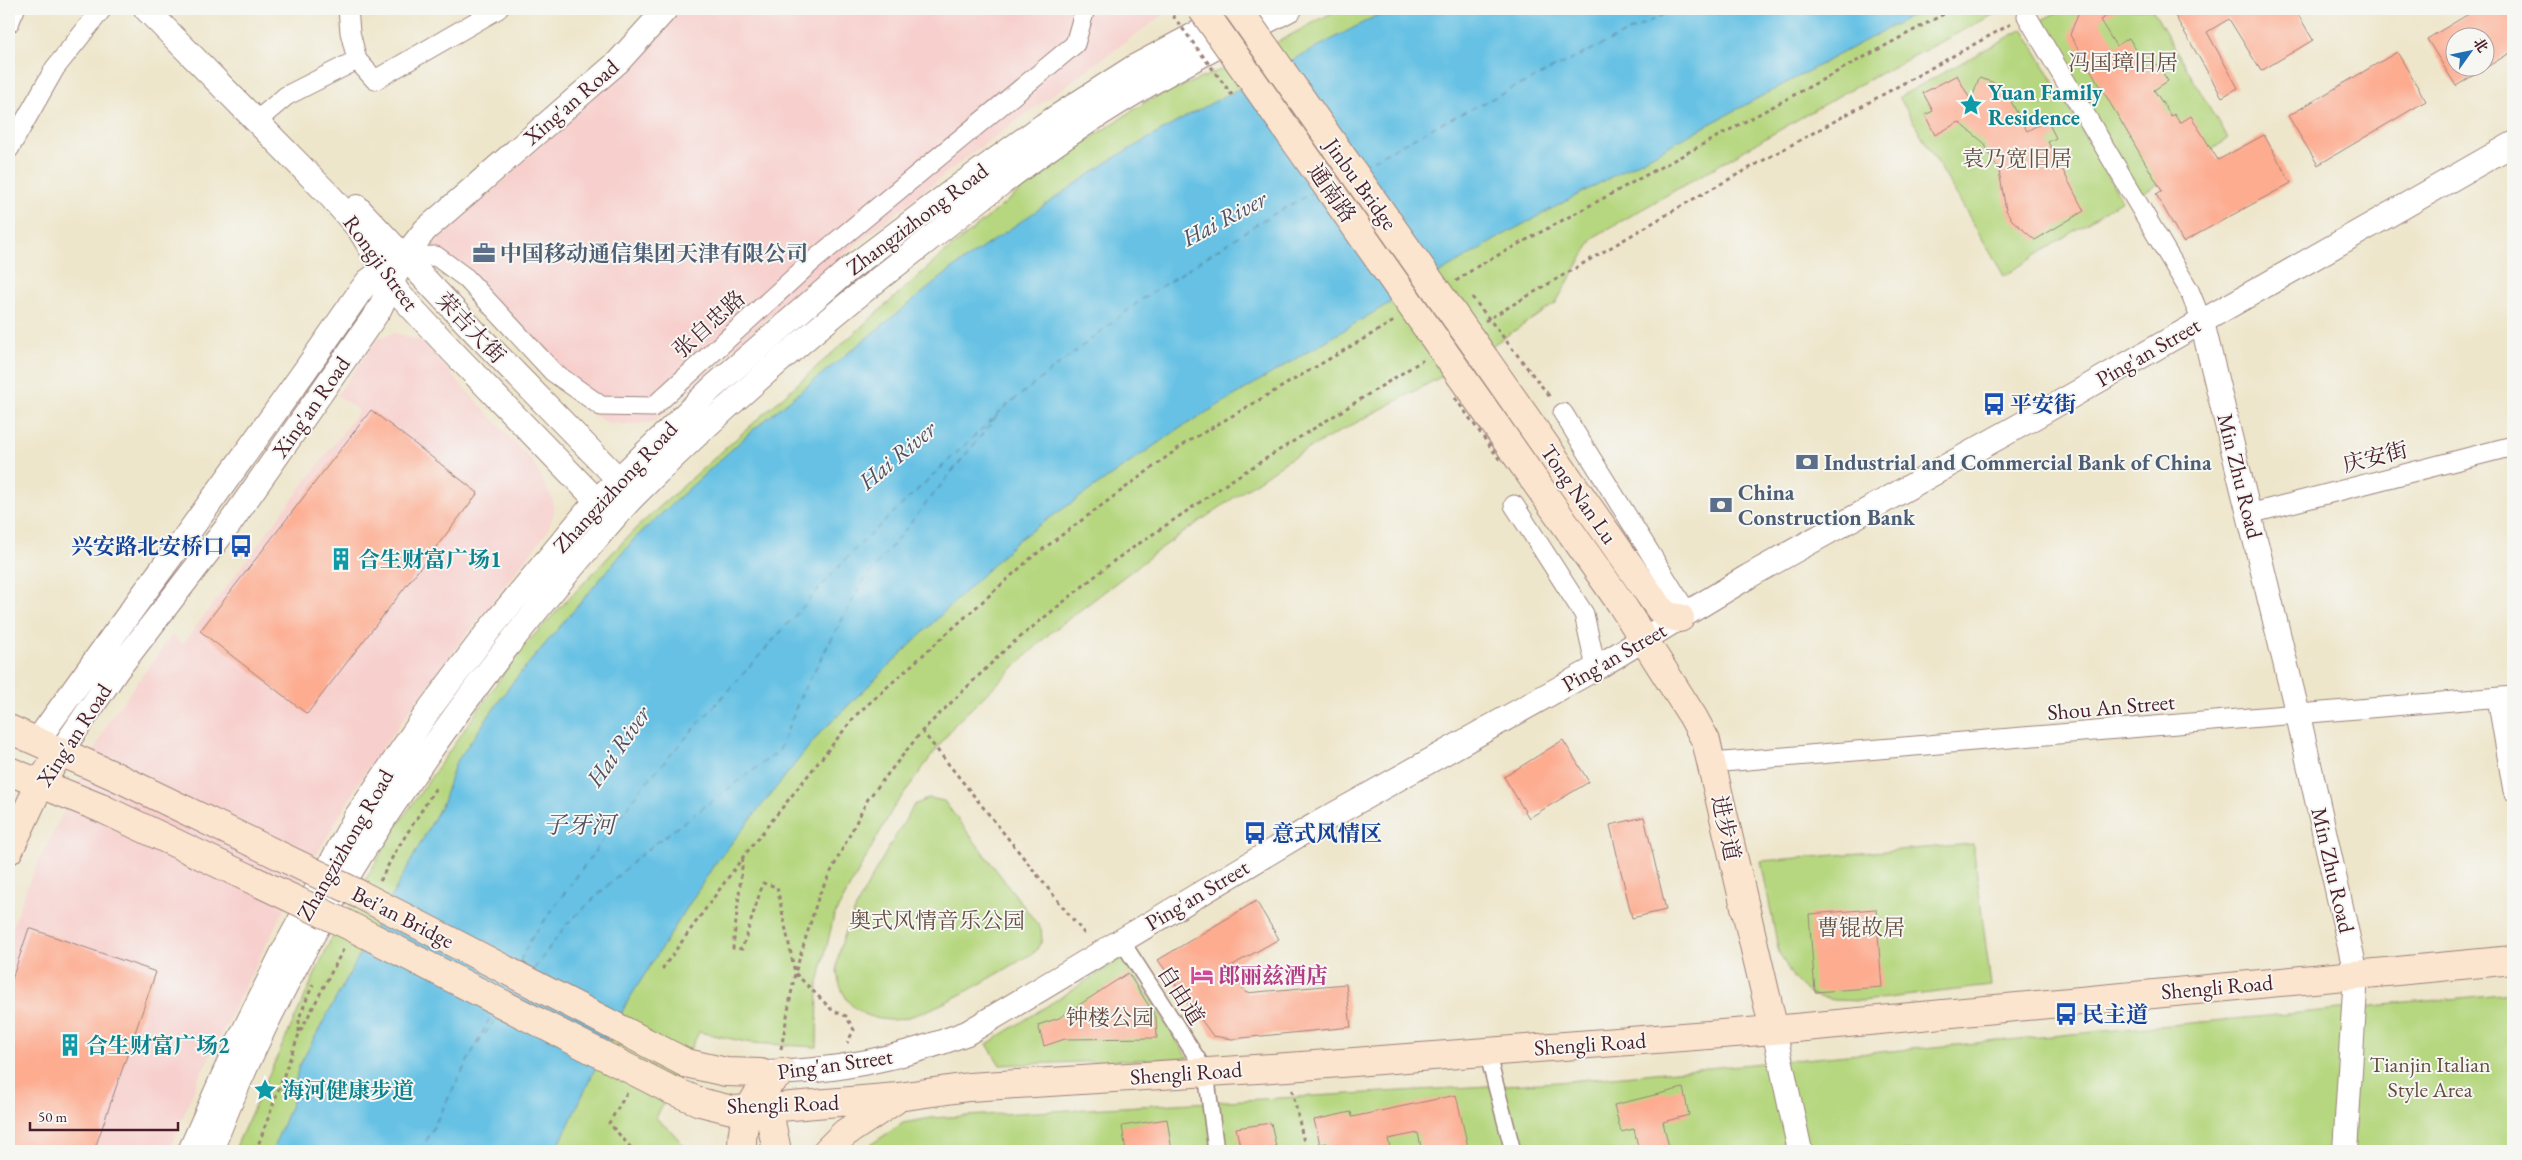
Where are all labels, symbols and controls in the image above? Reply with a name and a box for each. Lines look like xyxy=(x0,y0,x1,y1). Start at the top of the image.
north arrow xyxy=(2444,28,2494,78)
text: 北 xyxy=(2470,34,2492,56)
park label: 冯国璋旧居 xyxy=(2068,48,2178,77)
street label: Xing'an Road xyxy=(516,52,625,152)
place label: Yuan Family Residence xyxy=(1988,78,2103,132)
place icon: Yuan Family Residence xyxy=(1958,92,1984,118)
street label: Jinbu Bridge xyxy=(1317,131,1404,236)
park label: 袁乃宽旧居 xyxy=(1962,144,2072,173)
street label: Zhangzizhong Road xyxy=(840,156,994,282)
street label: 通南路 xyxy=(1301,158,1363,228)
water label: Hai River xyxy=(1175,182,1274,254)
street label: Rongji Street xyxy=(337,209,426,317)
place label: 中国移动通信集团天津有限公司 xyxy=(500,239,808,268)
office icon: 中国移动通信集团天津有限公司 xyxy=(471,240,497,266)
street label: 张自忠路 xyxy=(667,284,751,364)
street label: 荣吉大街 xyxy=(430,286,512,370)
street label: Ping'an Street xyxy=(2090,310,2206,394)
street label: Xing'an Road xyxy=(265,350,357,464)
place label: 平安街 xyxy=(2010,390,2076,419)
bus stop icon: 平安街 xyxy=(1981,391,2007,417)
street label: Min Zhu Road xyxy=(2210,410,2270,542)
water label: Hai River xyxy=(851,412,944,497)
street label: Zhangzizhong Road xyxy=(546,414,684,559)
street label: 庆安街 xyxy=(2339,435,2411,479)
street label: Tong Nan Lu xyxy=(1534,438,1624,550)
place label: Industrial and Commercial Bank of China xyxy=(1824,448,2212,477)
bank icon: Industrial and Commercial Bank of China xyxy=(1794,449,1820,475)
place label: China Construction Bank xyxy=(1738,478,1916,532)
bank icon: China Construction Bank xyxy=(1708,492,1734,518)
place label: 兴安路北安桥口 xyxy=(71,532,225,561)
bus stop icon: 兴安路北安桥口 xyxy=(228,533,254,559)
place label: 合生财富广场1 xyxy=(358,545,502,574)
building icon: 合生财富广场1 xyxy=(328,546,354,572)
street label: Ping'an Street xyxy=(1556,615,1672,699)
street label: Xing'an Road xyxy=(29,677,119,793)
street label: Shou An Street xyxy=(2046,687,2176,727)
water label: Hai River xyxy=(578,698,658,793)
street label: Zhangzizhong Road xyxy=(290,763,401,926)
street label: 进步道 xyxy=(1705,793,1747,863)
street label: Min Zhu Road xyxy=(2304,804,2362,936)
water label: 子牙河 xyxy=(543,809,619,840)
place label: 意式风情区 xyxy=(1272,819,1382,848)
bus stop icon: 意式风情区 xyxy=(1242,820,1268,846)
street label: Ping'an Street xyxy=(1140,853,1254,937)
street label: Bei'an Bridge xyxy=(347,879,459,955)
park label: 奥式风情音乐公园 xyxy=(849,906,1025,935)
park label: 曹锟故居 xyxy=(1817,913,1905,942)
street label: 自由道 xyxy=(1151,959,1211,1031)
place label: 郎丽兹酒店 xyxy=(1218,961,1328,990)
hotel icon: 郎丽兹酒店 xyxy=(1189,962,1215,988)
street label: Shengli Road xyxy=(2160,968,2275,1006)
place label: 民主道 xyxy=(2082,1000,2148,1029)
bus stop icon: 民主道 xyxy=(2053,1001,2079,1027)
park label: 钟楼公园 xyxy=(1066,1003,1154,1032)
street label: Shengli Road xyxy=(1533,1026,1648,1062)
place label: 合生财富广场2 xyxy=(86,1031,230,1060)
building icon: 合生财富广场2 xyxy=(57,1032,83,1058)
street label: Ping'an Street xyxy=(775,1042,895,1086)
park label: Tianjin Italian Style Area xyxy=(2369,1050,2491,1104)
street label: Shengli Road xyxy=(1129,1055,1244,1091)
place label: 海河健康步道 xyxy=(282,1076,414,1105)
place icon: 海河健康步道 xyxy=(252,1077,278,1103)
street label: Shengli Road xyxy=(726,1088,841,1120)
scale bar xyxy=(30,1100,178,1132)
text: 50 m xyxy=(38,1107,67,1126)

